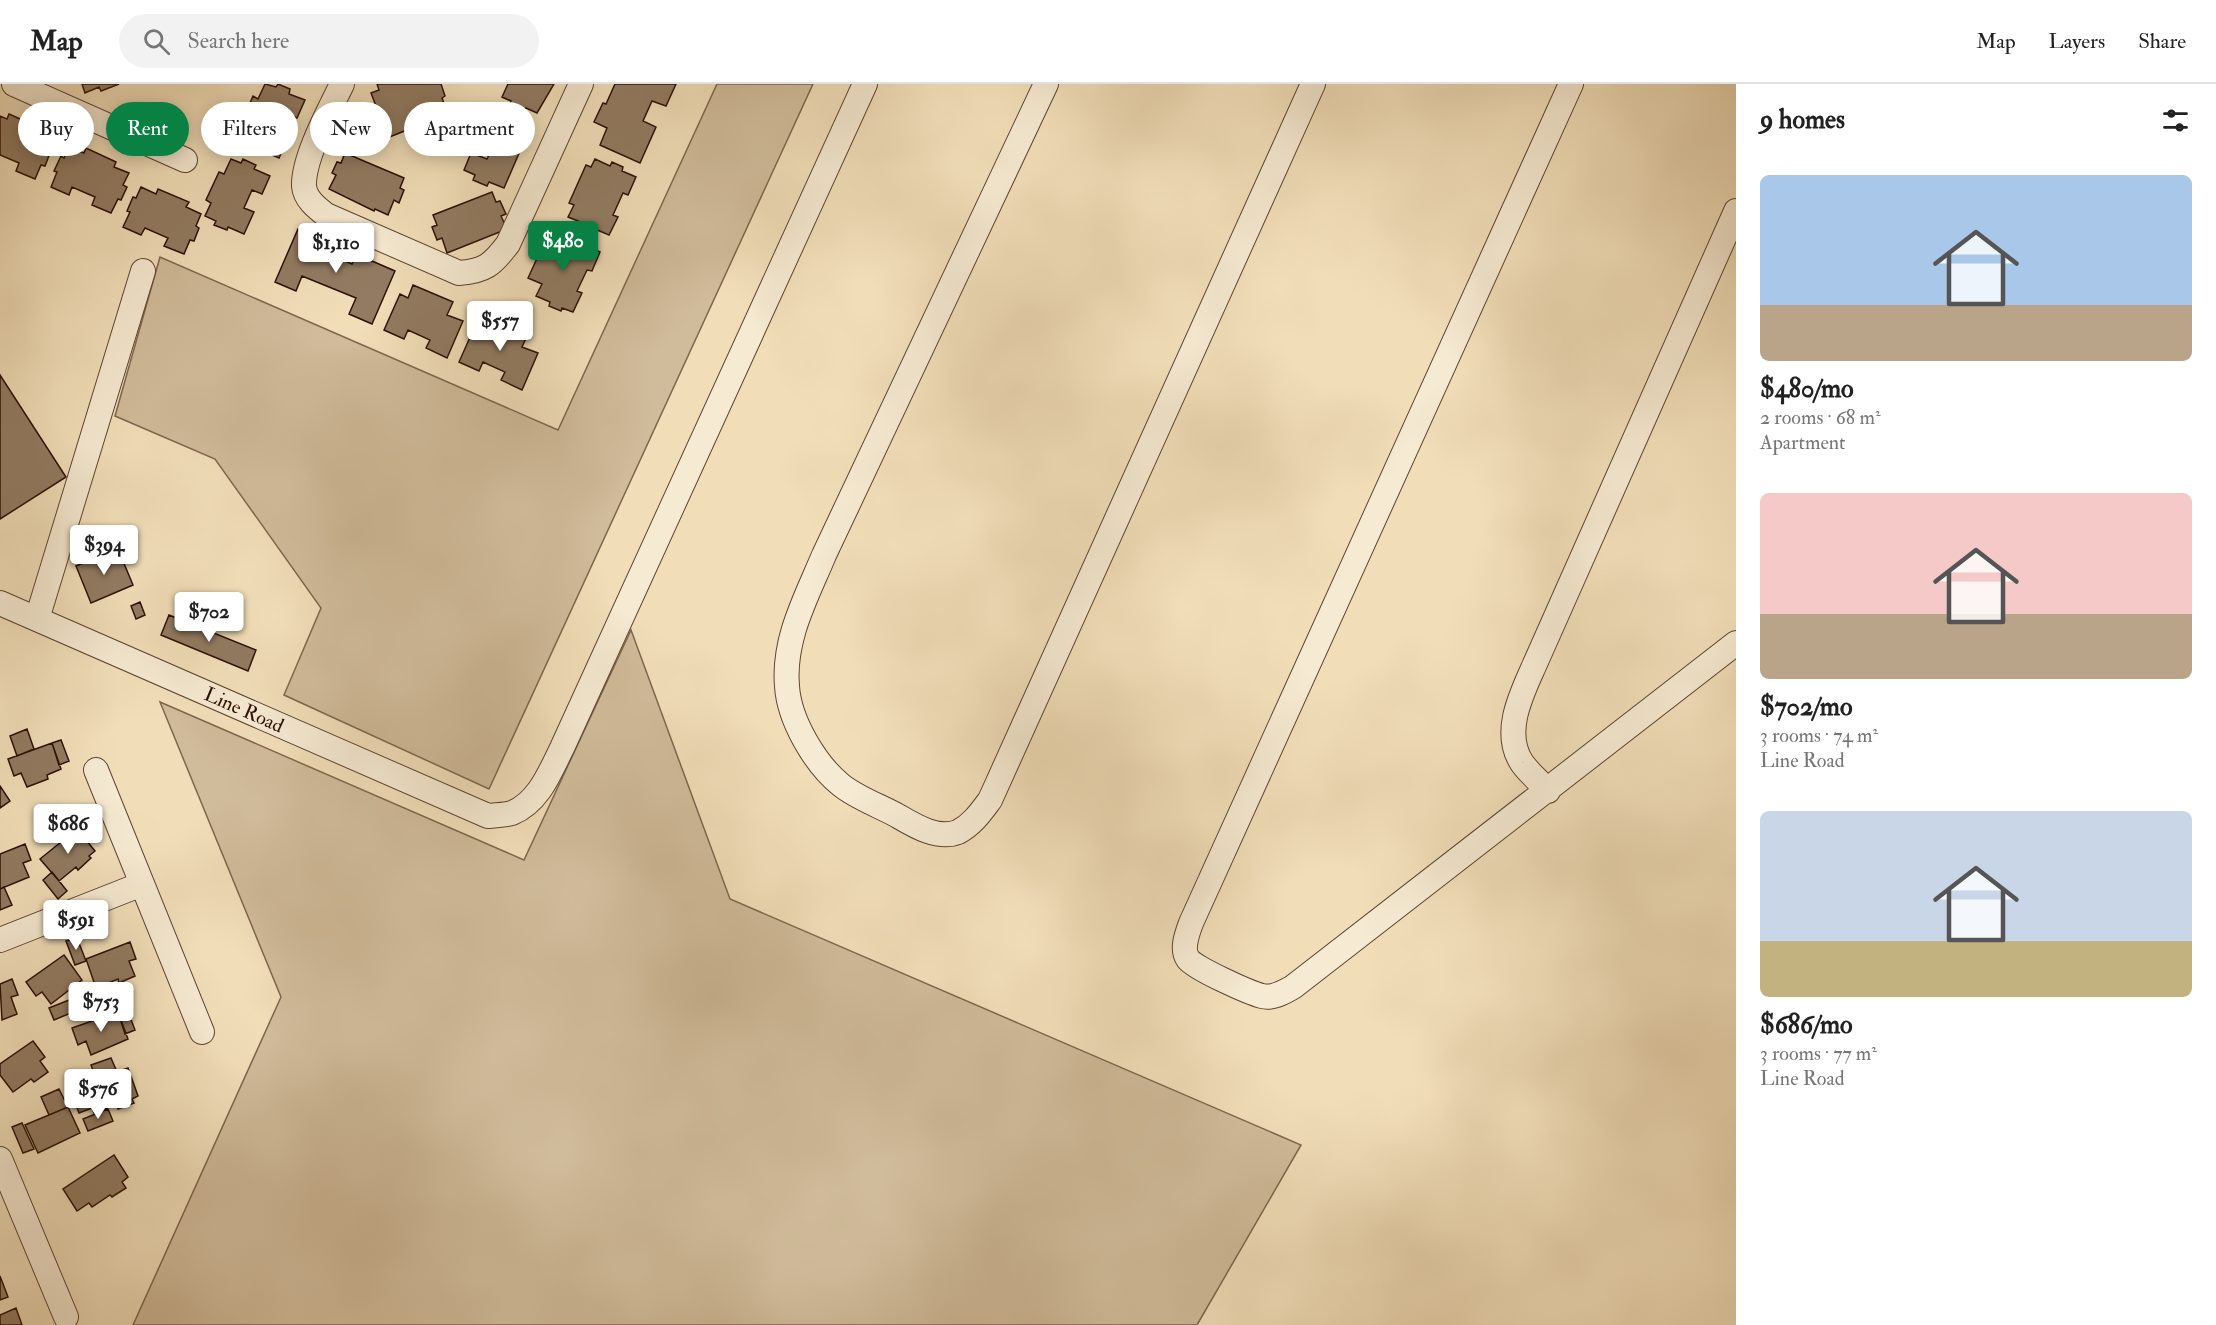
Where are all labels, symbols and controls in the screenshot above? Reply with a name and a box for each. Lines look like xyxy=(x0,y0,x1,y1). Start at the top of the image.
search box xyxy=(119,14,539,68)
text: Map xyxy=(30,24,83,59)
icon: search xyxy=(140,25,173,58)
text: Search here xyxy=(188,27,289,55)
text: Map xyxy=(1976,28,2016,55)
text: Layers xyxy=(2049,28,2105,55)
text: Share xyxy=(2138,28,2186,55)
chip: Buy xyxy=(18,102,94,156)
chip: Rent xyxy=(106,102,189,156)
chip: Filters xyxy=(201,102,298,156)
chip: New xyxy=(310,102,392,156)
chip: Apartment xyxy=(404,102,535,156)
text: 9 homes xyxy=(1760,104,1845,136)
icon: filters xyxy=(2159,104,2192,137)
icon: home xyxy=(1922,214,2030,322)
pin: $480 xyxy=(527,221,599,272)
pin: $1,110 xyxy=(287,223,385,274)
text: $480 xyxy=(542,228,584,253)
text: $1,110 xyxy=(312,230,360,255)
pin: $557 xyxy=(464,301,536,352)
text: $557 xyxy=(481,308,519,333)
text: $480/mo xyxy=(1760,373,1854,405)
text: 2 rooms · 68 m² xyxy=(1760,405,1881,430)
text: Apartment xyxy=(1760,430,1845,455)
pin: $394 xyxy=(68,525,140,576)
text: $394 xyxy=(84,532,124,557)
icon: home xyxy=(1922,532,2030,640)
pin: $702 xyxy=(173,592,245,643)
text: $702 xyxy=(189,599,229,624)
street label: Line Road xyxy=(200,681,288,739)
text: $702/mo xyxy=(1760,691,1852,723)
text: 3 rooms · 74 m² xyxy=(1760,723,1878,748)
text: Line Road xyxy=(1760,748,1845,773)
pin: $686 xyxy=(32,804,104,855)
text: $686 xyxy=(48,811,88,836)
icon: home xyxy=(1922,850,2030,958)
pin: $591 xyxy=(40,900,112,951)
text: $591 xyxy=(57,907,95,932)
pin: $753 xyxy=(65,982,137,1033)
text: $753 xyxy=(83,989,119,1014)
text: $686/mo xyxy=(1760,1009,1852,1041)
text: 3 rooms · 77 m² xyxy=(1760,1041,1877,1066)
text: Line Road xyxy=(1760,1066,1845,1091)
pin: $576 xyxy=(62,1069,134,1120)
text: $576 xyxy=(78,1076,118,1101)

